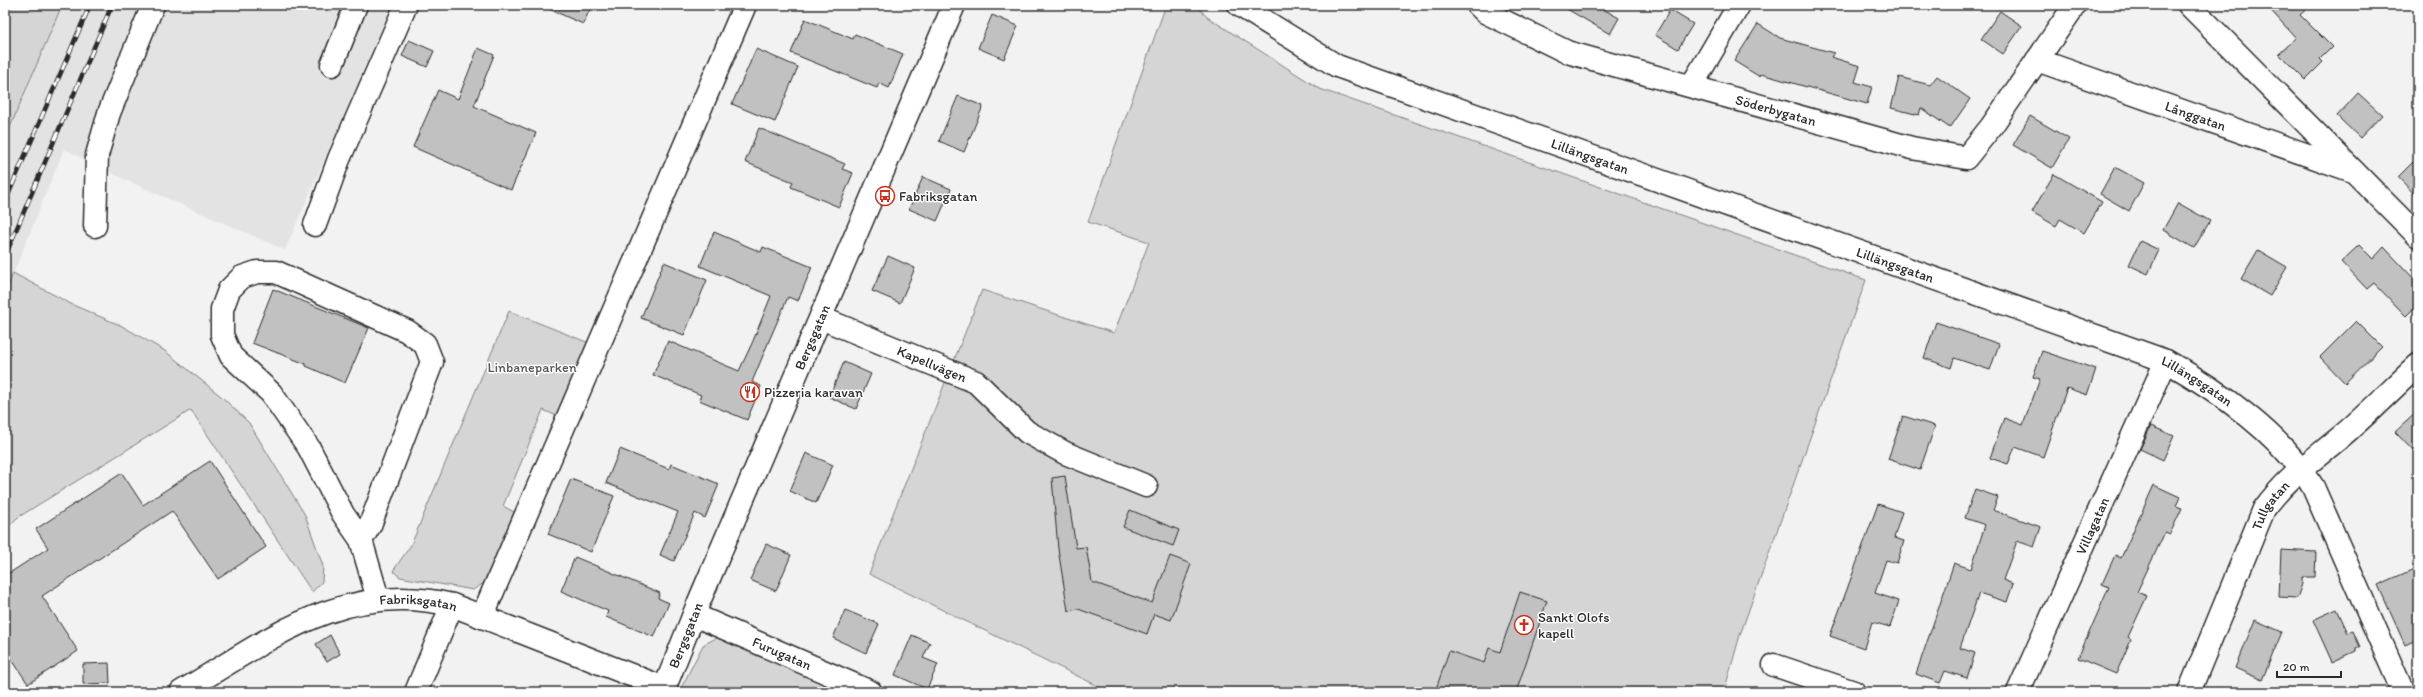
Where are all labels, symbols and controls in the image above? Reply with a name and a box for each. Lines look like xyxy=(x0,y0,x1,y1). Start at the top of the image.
street label: Söderbygatan xyxy=(1733,91,1818,130)
street label: Långgatan xyxy=(2163,98,2229,135)
street label: Lillängsgatan xyxy=(1549,135,1632,178)
bus stop icon: Fabriksgatan xyxy=(874,185,896,207)
place label: Fabriksgatan xyxy=(899,188,978,205)
street label: Lillängsgatan xyxy=(1854,243,1937,287)
street label: Bergsgatan xyxy=(791,302,834,372)
street label: Kapellvägen xyxy=(894,342,969,386)
street label: Lillängsgatan xyxy=(2159,352,2236,410)
park label: Linbaneparken xyxy=(487,359,577,376)
restaurant icon: Pizzeria karavan xyxy=(739,381,761,403)
place label: Pizzeria karavan xyxy=(764,384,863,401)
street label: Tullgatan xyxy=(2248,477,2293,533)
street label: Villagatan xyxy=(2073,494,2113,557)
street label: Fabriksgatan xyxy=(379,591,460,615)
street label: Bergsgatan xyxy=(665,600,707,671)
place label: Sankt Olofs kapell xyxy=(1538,609,1609,642)
church icon: Sankt Olofs kapell xyxy=(1513,614,1535,636)
street label: Furugatan xyxy=(750,633,814,674)
scale bar xyxy=(2277,653,2341,679)
text: 20 m xyxy=(2283,660,2310,674)

